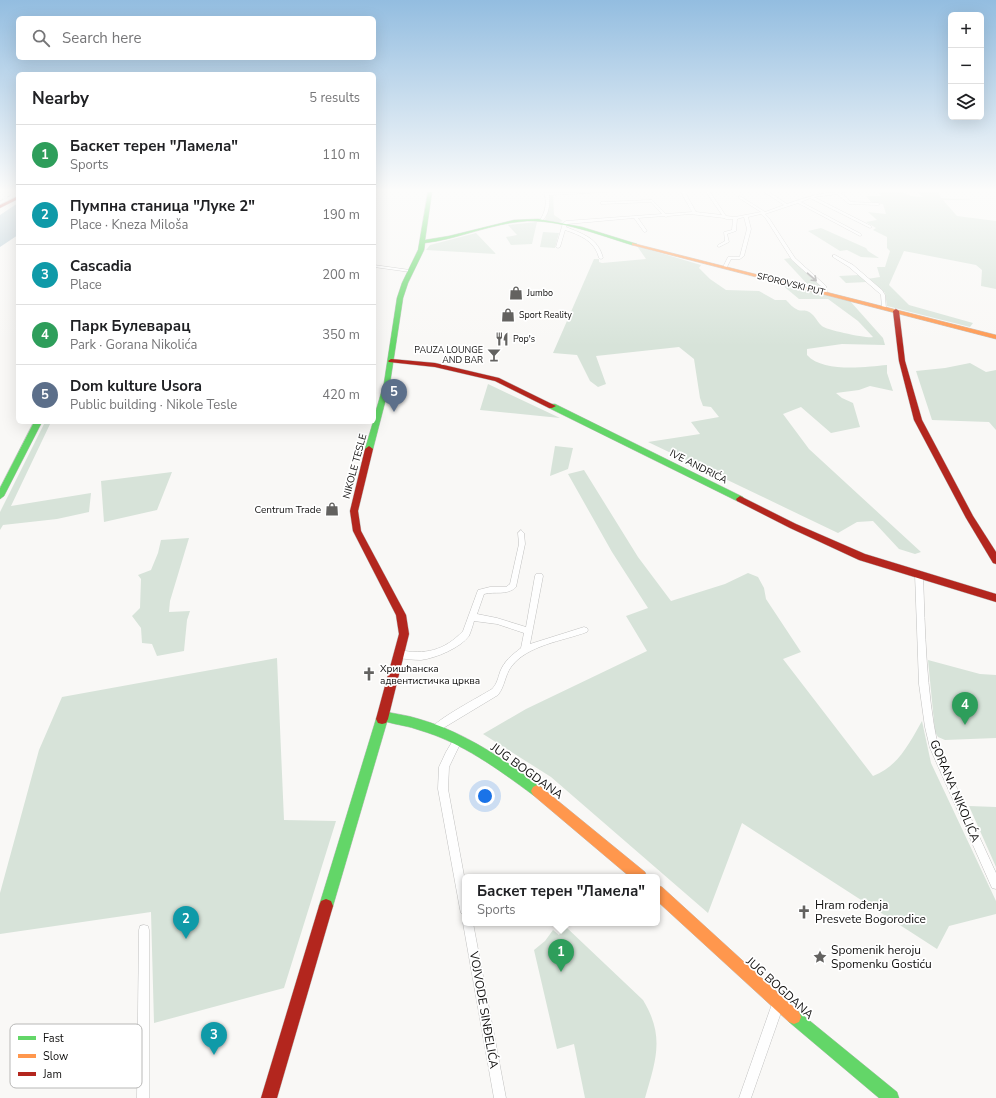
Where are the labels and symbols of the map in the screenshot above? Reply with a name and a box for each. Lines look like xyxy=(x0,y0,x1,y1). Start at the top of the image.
street label: SFOROVSKI PUT xyxy=(756,270,827,298)
one-way arrow xyxy=(807,272,818,281)
shop icon: Jumbo xyxy=(508,285,524,301)
place label: Jumbo xyxy=(526,287,553,299)
shop icon: Sport Reality xyxy=(500,307,516,323)
place label: Sport Reality xyxy=(519,309,572,321)
restaurant icon: Pop's xyxy=(494,331,510,347)
place label: Pop's xyxy=(513,333,535,345)
place label: PAUZA LOUNGE AND BAR xyxy=(414,344,483,366)
bar icon: PAUZA LOUNGE AND BAR xyxy=(486,347,502,363)
pin: 5 xyxy=(381,379,407,412)
street label: NIKOLE TESLE xyxy=(340,432,370,500)
street label: IVE ANDRIĆA xyxy=(667,446,730,488)
shop icon: Centrum Trade xyxy=(324,501,340,517)
place label: Centrum Trade xyxy=(255,503,321,517)
place label: Хришћанска адвентистичка црква xyxy=(380,662,480,688)
church icon: Хришћанска адвентистичка црква xyxy=(361,666,377,682)
pin: 4 xyxy=(952,692,978,725)
street label: GORANA NIKOLIĆA xyxy=(926,737,984,845)
street label: JUG BOGDANA xyxy=(487,739,567,803)
your location xyxy=(475,786,495,806)
place label: Hram rođenja Presvete Bogorodice xyxy=(815,897,926,927)
church icon: Hram rođenja Presvete Bogorodice xyxy=(796,904,812,920)
pin: 2 xyxy=(173,906,199,939)
pin: 1 xyxy=(548,939,574,972)
place label: Spomenik heroju Spomenku Gostiću xyxy=(831,942,932,972)
street label: VOJVODE SINĐELIĆA xyxy=(466,949,502,1070)
place icon: Spomenik heroju Spomenku Gostiću xyxy=(812,949,828,965)
street label: JUG BOGDANA xyxy=(742,953,817,1023)
pin: 3 xyxy=(201,1022,227,1055)
legend xyxy=(10,1024,142,1088)
text: Fast xyxy=(43,1031,64,1046)
text: Slow xyxy=(43,1049,68,1064)
text: Jam xyxy=(42,1067,62,1082)

